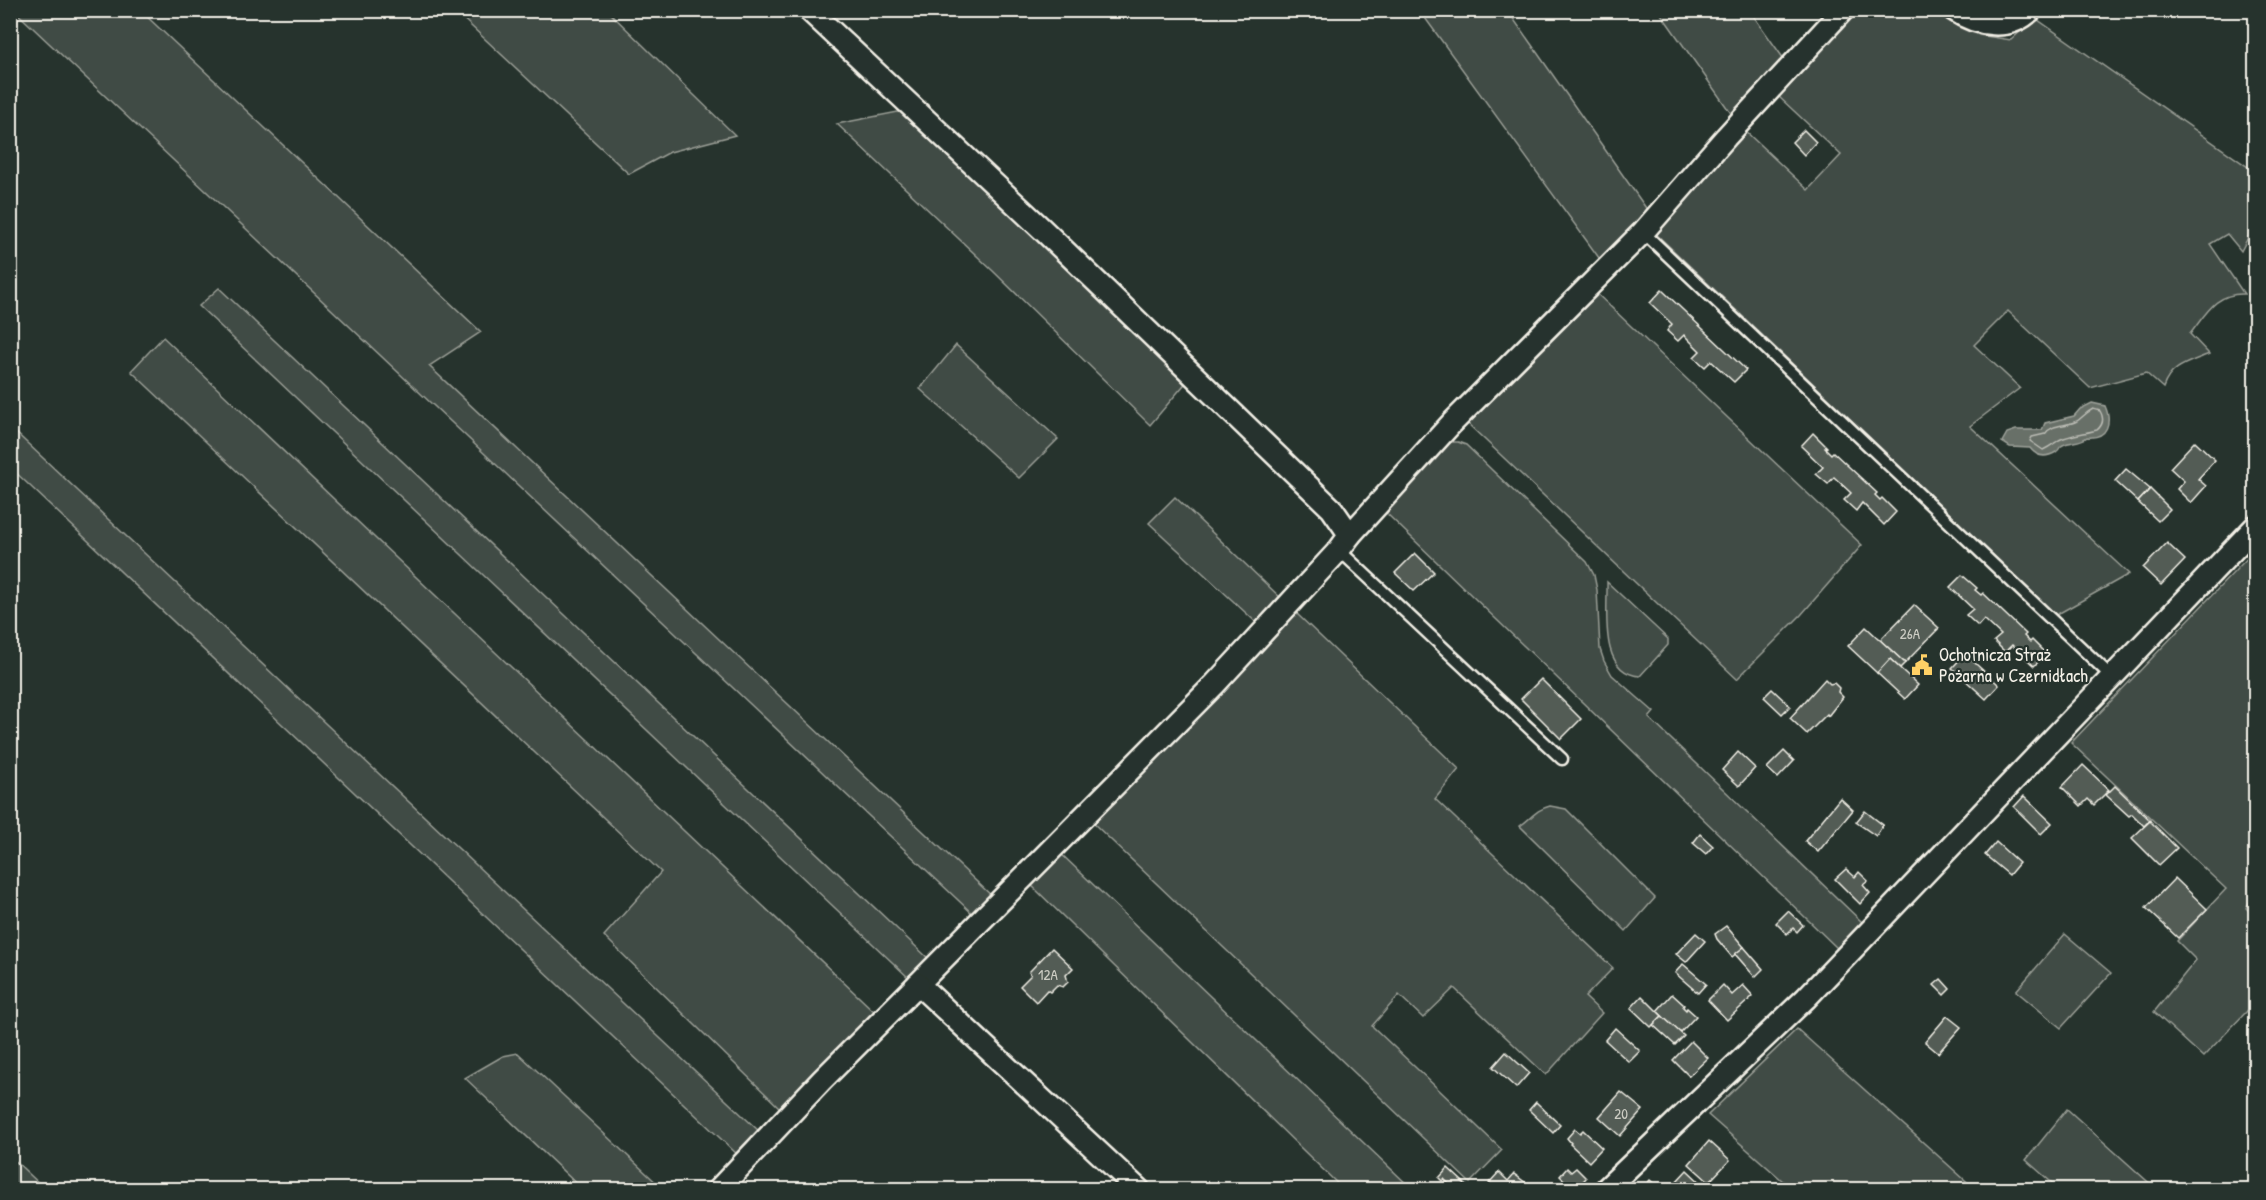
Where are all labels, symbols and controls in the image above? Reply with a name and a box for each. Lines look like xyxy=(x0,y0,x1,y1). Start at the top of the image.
house number: 26A xyxy=(1900,623,1921,644)
place label: Ochotnicza Straż Pożarna w Czernidłach xyxy=(1939,642,2088,688)
public building icon: Ochotnicza Straż Pożarna w Czernidłach xyxy=(1910,653,1934,677)
house number: 12A xyxy=(1038,964,1059,985)
house number: 20 xyxy=(1614,1103,1628,1124)

